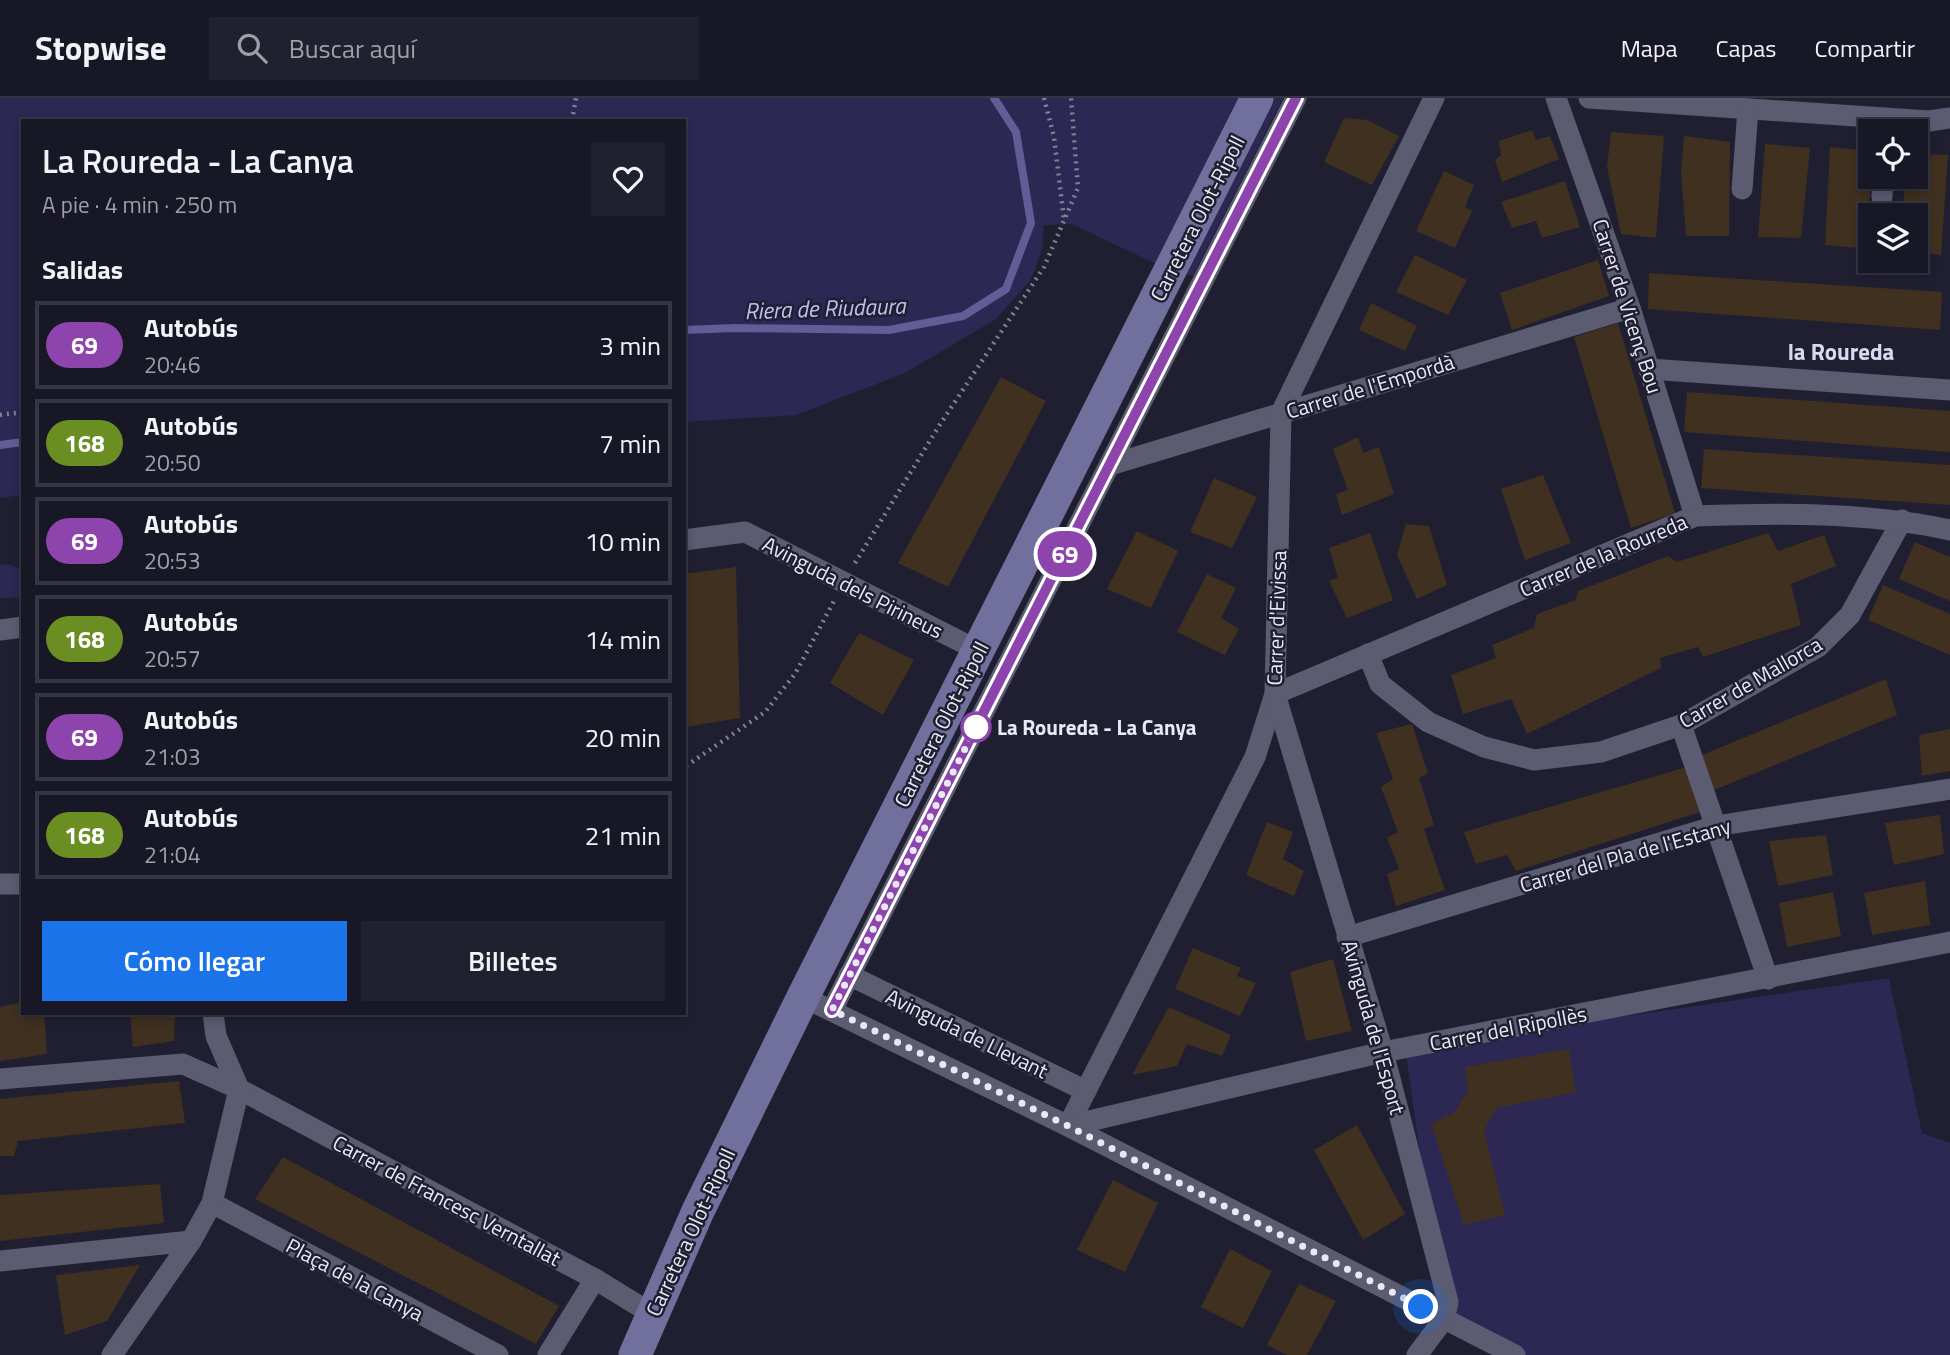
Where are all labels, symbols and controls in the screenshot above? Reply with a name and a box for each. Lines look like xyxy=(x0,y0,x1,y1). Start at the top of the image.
search box xyxy=(209,17,699,80)
text: Stopwise xyxy=(35,23,167,73)
icon: search xyxy=(233,29,271,67)
text: Buscar aquí xyxy=(289,29,416,68)
text: Mapa xyxy=(1621,30,1678,66)
text: Capas xyxy=(1716,30,1776,66)
text: Compartir xyxy=(1814,30,1915,66)
map controls xyxy=(1858,119,1928,273)
button: locate xyxy=(1858,119,1928,189)
street label: Carretera Olot-Ripoll xyxy=(1141,129,1253,307)
text: La Roureda - La Canya xyxy=(42,136,354,186)
button: heart xyxy=(591,142,665,216)
text: A pie · 4 min · 250 m xyxy=(42,187,237,222)
button: layers xyxy=(1858,203,1928,273)
street label: Carrer de Vicenç Bou xyxy=(1585,215,1671,397)
text: Salidas xyxy=(42,250,123,289)
water label: Riera de Riudaura xyxy=(744,288,908,328)
text: Autobús xyxy=(144,308,238,347)
text: 3 min xyxy=(599,326,661,365)
text: 69 xyxy=(71,327,98,363)
district label: la Roureda xyxy=(1788,334,1894,369)
street label: Carrer de l'Empordà xyxy=(1282,345,1458,427)
text: 20:46 xyxy=(144,347,201,382)
text: Autobús xyxy=(144,406,238,445)
text: 7 min xyxy=(599,424,661,463)
text: 168 xyxy=(64,425,105,461)
text: 20:50 xyxy=(144,445,201,480)
text: Autobús xyxy=(144,504,238,543)
street label: Carrer de la Roureda xyxy=(1514,505,1692,605)
text: 10 min xyxy=(585,522,661,561)
text: 69 xyxy=(71,523,98,559)
street label: Avinguda dels Pirineus xyxy=(757,528,949,646)
line badge: 69 xyxy=(1034,531,1096,577)
text: 69 xyxy=(1052,536,1078,572)
text: 20:53 xyxy=(144,543,201,578)
street label: Carrer d'Eivissa xyxy=(1258,549,1294,686)
text: Autobús xyxy=(144,602,238,641)
text: 14 min xyxy=(585,620,661,659)
text: 168 xyxy=(64,621,105,657)
street label: Carrer de Mallorca xyxy=(1672,628,1828,736)
street label: Carretera Olot-Ripoll xyxy=(885,635,997,813)
text: 20:57 xyxy=(144,641,201,676)
text: Autobús xyxy=(144,700,238,739)
place label: La Roureda - La Canya xyxy=(997,711,1197,743)
marker: La Roureda - La Canya xyxy=(961,712,991,742)
text: 20 min xyxy=(585,718,661,757)
text: 69 xyxy=(71,719,98,755)
text: 21:03 xyxy=(144,739,201,774)
text: Autobús xyxy=(144,798,238,837)
street label: Carrer del Pla de l'Estany xyxy=(1516,810,1734,900)
text: 21 min xyxy=(585,816,661,855)
text: 168 xyxy=(64,817,105,853)
text: 21:04 xyxy=(144,837,201,872)
button: Cómo llegar xyxy=(42,921,347,1001)
button: Billetes xyxy=(361,921,665,1001)
street label: Avinguda de l'Esport xyxy=(1334,936,1414,1119)
street label: Avinguda de Llevant xyxy=(880,980,1054,1086)
street label: Carrer del Ripollès xyxy=(1427,997,1589,1059)
street label: Carrer de Francesc Verntallat xyxy=(327,1126,567,1274)
street label: Carretera Olot-Ripoll xyxy=(637,1143,743,1321)
street label: Plaça de la Canya xyxy=(280,1229,430,1329)
your location xyxy=(1403,1289,1438,1324)

